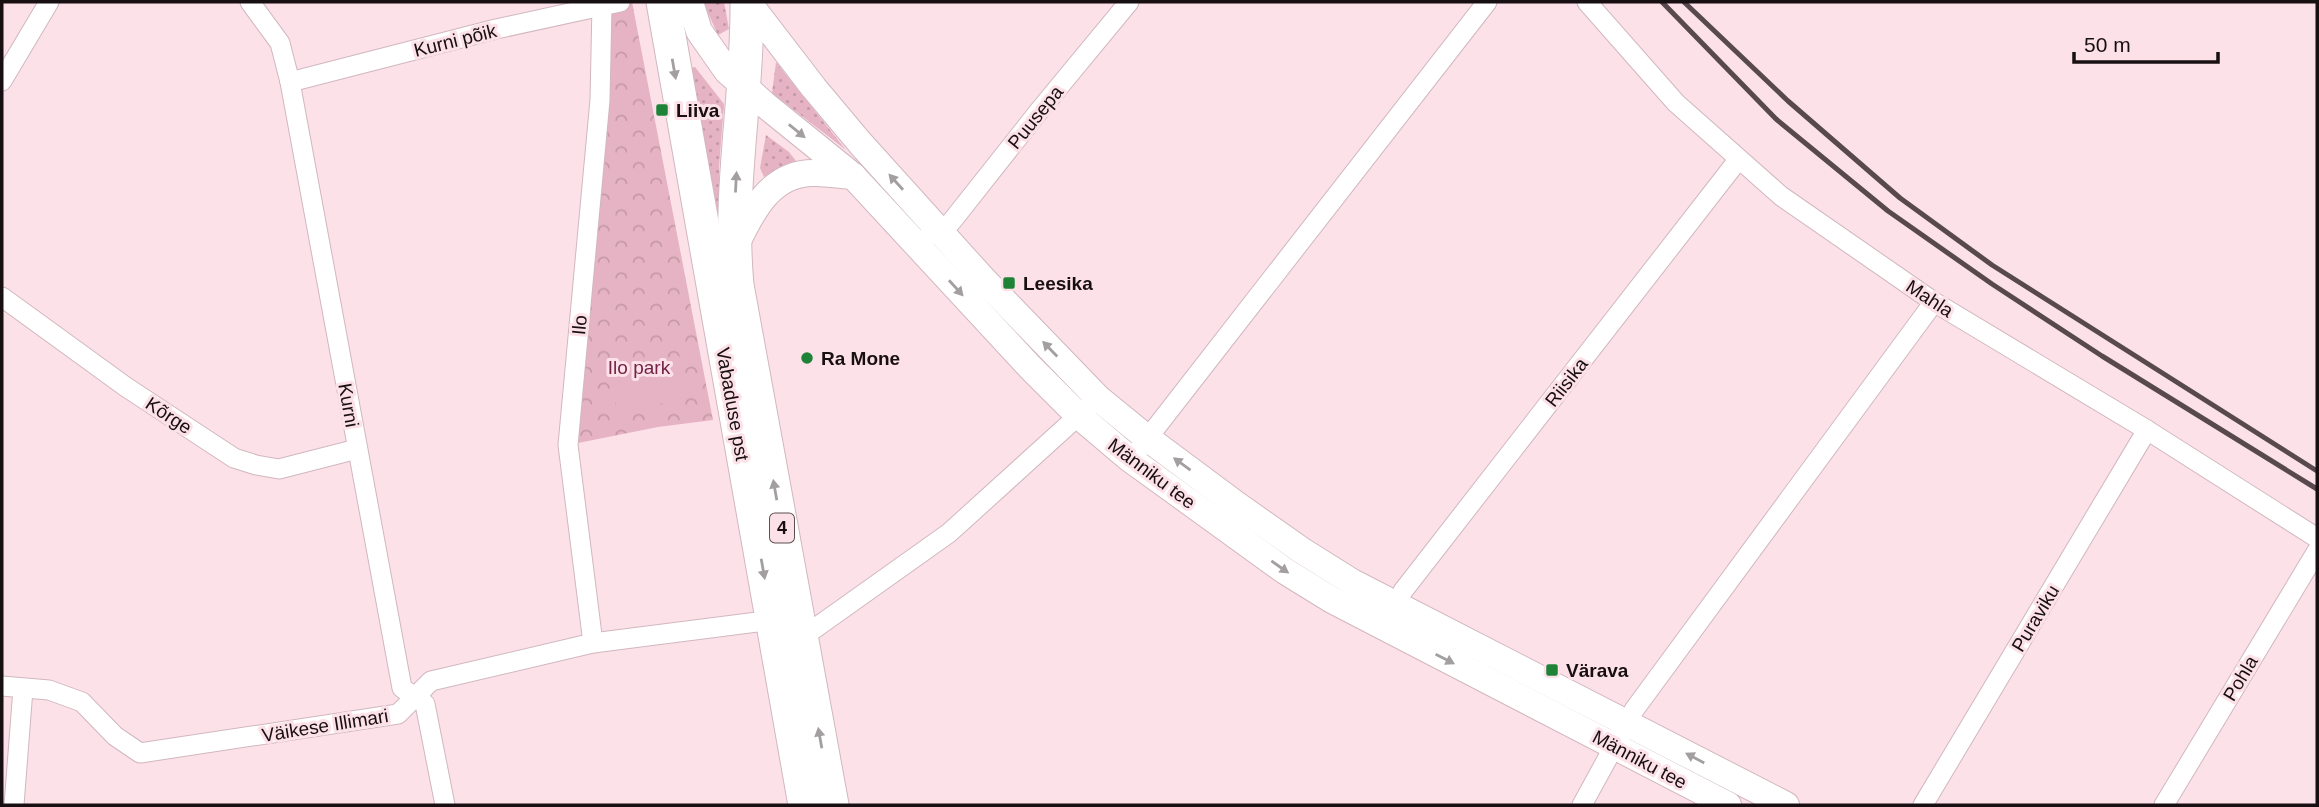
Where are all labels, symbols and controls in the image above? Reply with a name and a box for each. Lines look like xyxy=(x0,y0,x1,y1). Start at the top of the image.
street label: Kurni põik xyxy=(412,20,499,61)
scale bar xyxy=(2074,21,2218,65)
text: 50 m xyxy=(2084,33,2131,56)
one-way arrow xyxy=(669,58,680,80)
street label: Puusepa xyxy=(1004,81,1067,153)
place label: Liiva xyxy=(676,100,720,121)
marker: Liiva xyxy=(654,102,670,118)
one-way arrow xyxy=(787,123,805,138)
one-way arrow xyxy=(730,171,741,193)
one-way arrow xyxy=(888,174,904,191)
place label: Leesika xyxy=(1023,273,1093,294)
marker: Leesika xyxy=(1001,275,1017,291)
street label: Mahla xyxy=(1902,276,1958,322)
one-way arrow xyxy=(948,279,964,296)
street label: Ilo xyxy=(568,314,591,336)
one-way arrow xyxy=(1043,341,1059,358)
street label: Vabaduse pst xyxy=(712,346,753,463)
place label: Ra Mone xyxy=(821,348,900,369)
marker: Ra Mone xyxy=(799,350,815,366)
street label: Riisika xyxy=(1541,353,1592,411)
park label: Ilo park xyxy=(608,357,671,378)
street label: Kurni xyxy=(334,381,363,429)
street label: Kõrge xyxy=(142,393,196,438)
street label: Männiku tee xyxy=(1104,434,1199,513)
one-way arrow xyxy=(1173,458,1191,472)
one-way arrow xyxy=(769,479,780,501)
road number: 4 xyxy=(770,514,794,542)
one-way arrow xyxy=(758,558,769,580)
one-way arrow xyxy=(1270,560,1289,573)
street label: Puraviku xyxy=(2007,581,2063,655)
street label: Pohla xyxy=(2219,652,2262,704)
one-way arrow xyxy=(1435,654,1455,665)
place label: Värava xyxy=(1566,660,1629,681)
marker: Värava xyxy=(1544,662,1560,678)
street label: Väikese Illimari xyxy=(260,705,390,746)
street label: Männiku tee xyxy=(1589,726,1690,793)
one-way arrow xyxy=(814,727,825,749)
one-way arrow xyxy=(1685,752,1705,763)

